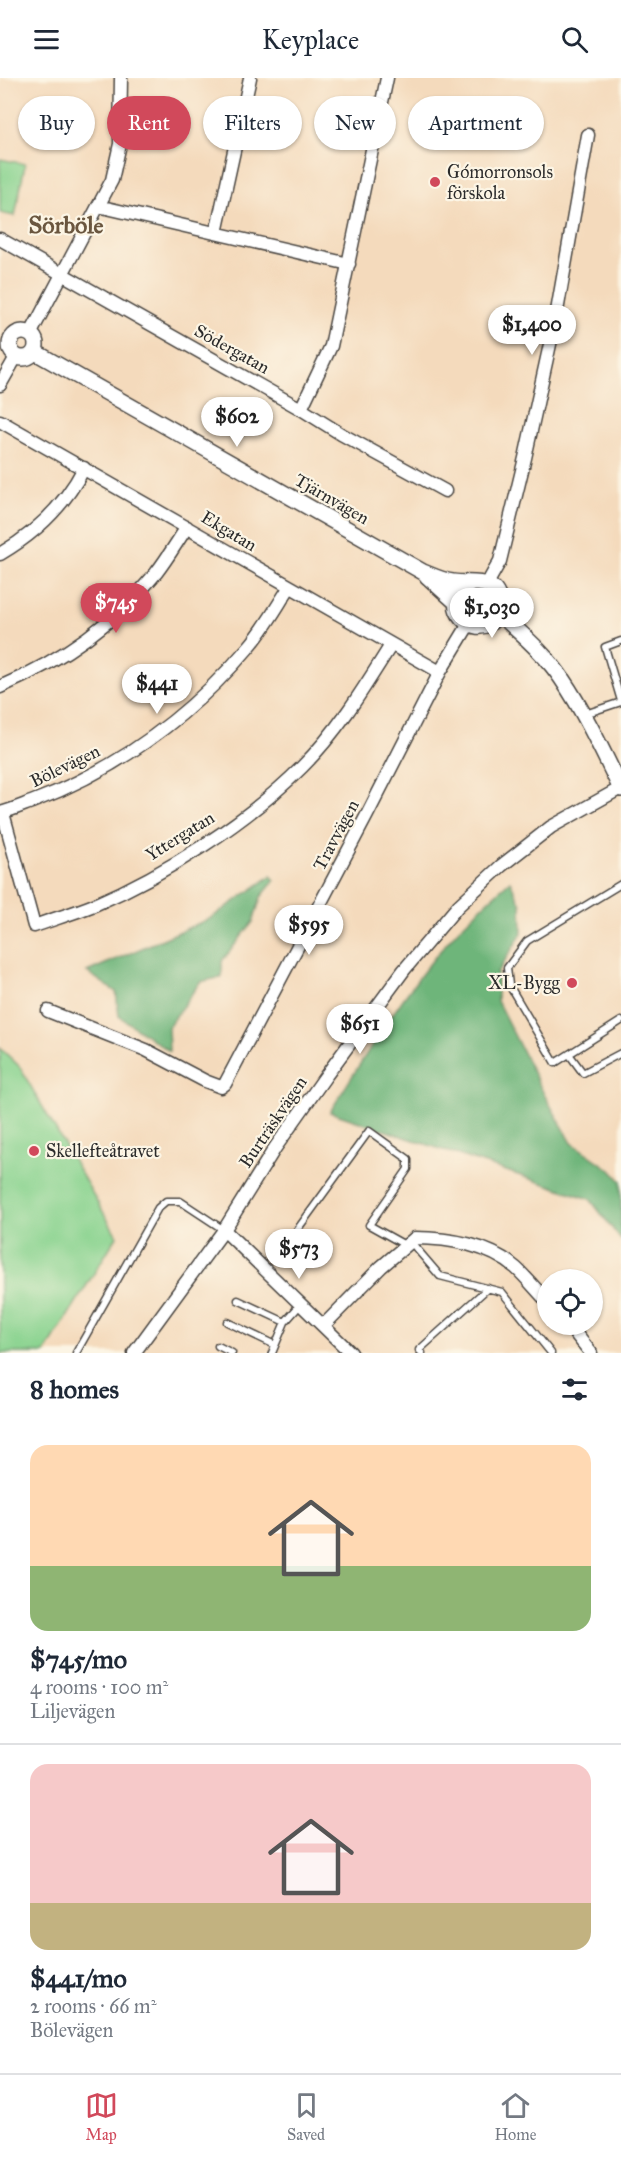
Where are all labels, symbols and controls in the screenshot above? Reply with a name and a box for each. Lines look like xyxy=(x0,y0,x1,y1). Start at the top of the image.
icon: menu xyxy=(30,23,63,56)
text: Keyplace xyxy=(262,23,359,56)
icon: search xyxy=(558,23,591,56)
chip: Buy xyxy=(18,96,95,150)
chip: Rent xyxy=(107,96,191,150)
chip: Filters xyxy=(203,96,302,150)
chip: New xyxy=(314,96,396,150)
chip: Apartment xyxy=(408,96,544,150)
place label: Gómorronsols förskola xyxy=(447,161,553,204)
marker: Gómorronsols förskola xyxy=(428,175,442,189)
district label: Sörböle xyxy=(28,210,104,240)
pin: $1,400 xyxy=(483,305,581,356)
text: $1,400 xyxy=(502,312,562,336)
street label: Södergatan xyxy=(190,319,274,380)
pin: $602 xyxy=(201,397,273,448)
text: $602 xyxy=(215,404,259,428)
street label: Tjärnvägen xyxy=(290,469,373,530)
street label: Ekgatan xyxy=(197,506,261,557)
pin: $745 xyxy=(80,583,152,634)
pin: $1,030 xyxy=(443,588,541,639)
text: $745 xyxy=(95,590,137,614)
text: $1,030 xyxy=(464,595,520,619)
pin: $441 xyxy=(121,664,193,715)
text: $441 xyxy=(136,671,178,695)
street label: Bölevägen xyxy=(26,740,104,793)
street label: Travvägen xyxy=(308,796,365,874)
street label: Yttergatan xyxy=(142,806,219,867)
pin: $595 xyxy=(273,905,345,956)
text: $595 xyxy=(288,912,330,936)
place label: XL-Bygg xyxy=(488,972,561,995)
marker: XL-Bygg xyxy=(565,976,579,990)
pin: $651 xyxy=(324,1004,396,1055)
text: $651 xyxy=(340,1011,380,1035)
street label: Burträskvägen xyxy=(234,1072,313,1173)
place label: Skellefteåtravet xyxy=(46,1140,160,1162)
marker: Skellefteåtravet xyxy=(27,1144,41,1158)
pin: $573 xyxy=(263,1229,335,1280)
text: $573 xyxy=(279,1236,319,1260)
map controls xyxy=(537,1269,603,1335)
button: locate xyxy=(537,1269,603,1335)
text: 8 homes xyxy=(30,1373,119,1405)
icon: filters xyxy=(558,1373,591,1406)
icon: home xyxy=(257,1484,365,1592)
text: $745/mo xyxy=(30,1643,127,1675)
text: 4 rooms · 100 m² xyxy=(30,1675,168,1699)
text: Liljevägen xyxy=(30,1699,115,1723)
icon: home xyxy=(257,1803,365,1911)
text: $441/mo xyxy=(30,1962,127,1994)
text: 2 rooms · 66 m² xyxy=(30,1994,156,2018)
text: Bölevägen xyxy=(30,2018,113,2042)
tab: Map xyxy=(85,2089,118,2144)
tab: Saved xyxy=(287,2089,325,2144)
tab: Home xyxy=(494,2089,536,2144)

